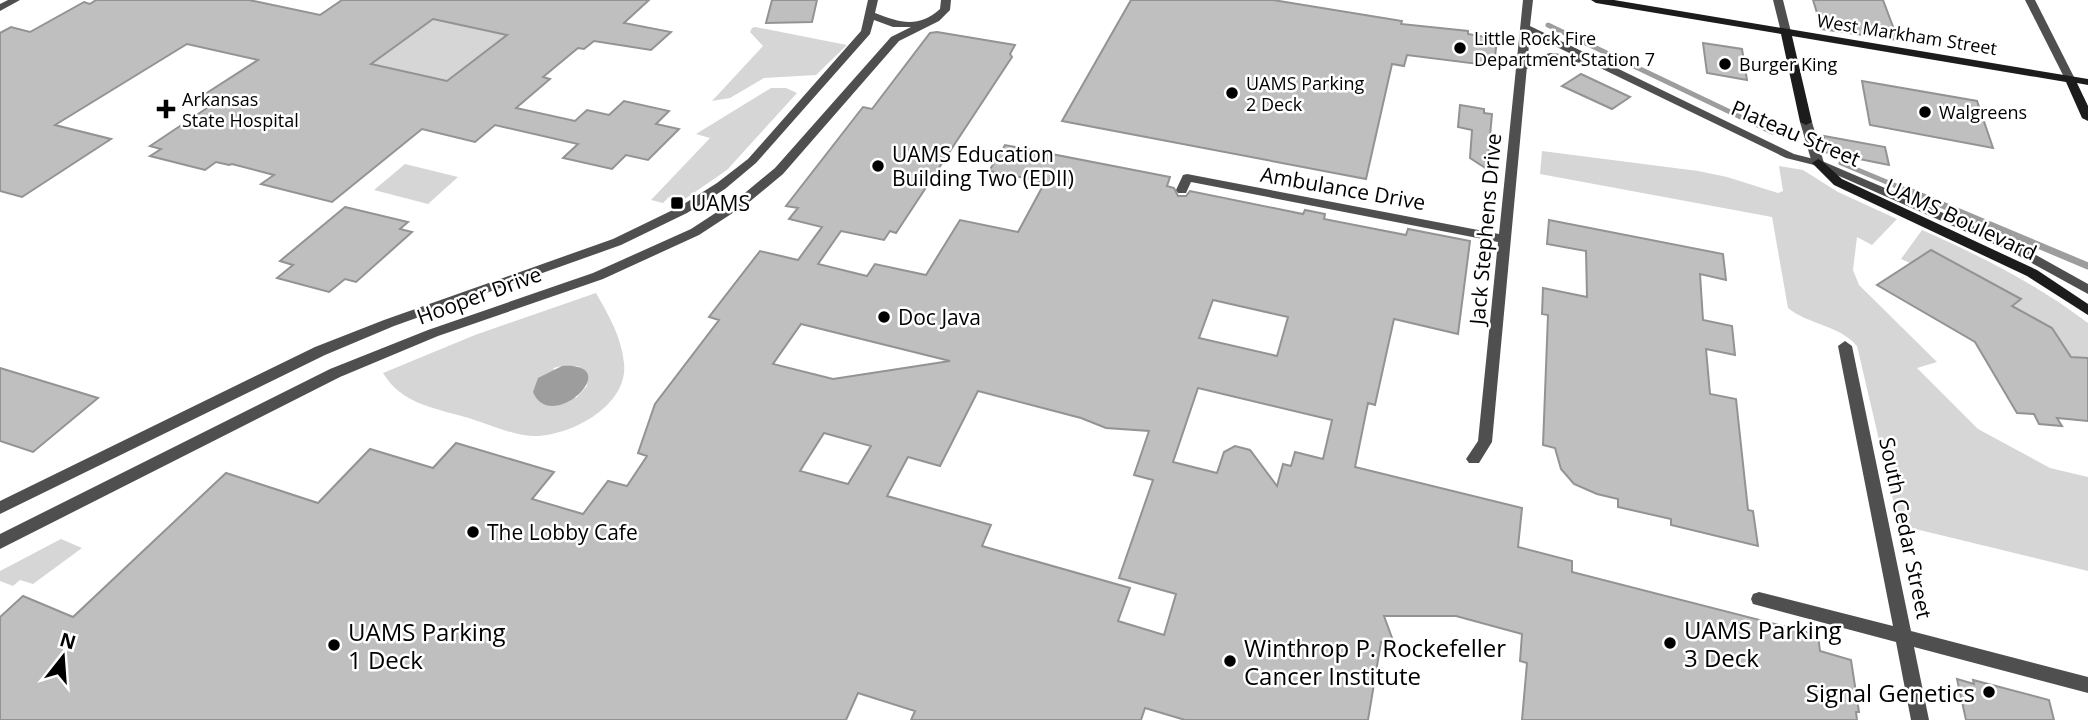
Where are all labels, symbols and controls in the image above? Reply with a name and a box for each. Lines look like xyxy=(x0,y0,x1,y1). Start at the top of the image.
street label: West Markham Street xyxy=(1815,8,1999,60)
place label: Little Rock Fire Department Station 7 xyxy=(1474,26,1655,71)
marker: Little Rock Fire Department Station 7 xyxy=(1452,40,1468,56)
place label: Burger King xyxy=(1739,52,1838,76)
marker: Burger King xyxy=(1717,56,1733,72)
place label: UAMS Parking 2 Deck xyxy=(1246,71,1364,116)
marker: UAMS Parking 2 Deck xyxy=(1224,85,1240,101)
place label: Arkansas State Hospital xyxy=(182,87,299,132)
street label: Plateau Street xyxy=(1727,93,1865,173)
marker: Arkansas State Hospital xyxy=(156,99,176,119)
place label: Walgreens xyxy=(1939,100,2027,124)
marker: Walgreens xyxy=(1917,104,1933,120)
street label: Jack Stephens Drive xyxy=(1463,132,1507,328)
place label: UAMS Education Building Two (EDII) xyxy=(892,140,1074,192)
marker: UAMS Education Building Two (EDII) xyxy=(870,158,886,174)
street label: Ambulance Drive xyxy=(1258,160,1428,216)
street label: UAMS Boulevard xyxy=(1881,172,2041,266)
place label: UAMS xyxy=(691,189,750,217)
marker: UAMS xyxy=(669,195,685,211)
street label: Hooper Drive xyxy=(413,259,545,331)
place label: Doc Java xyxy=(898,303,981,331)
marker: Doc Java xyxy=(876,309,892,325)
street label: South Cedar Street xyxy=(1873,435,1939,621)
place label: The Lobby Cafe xyxy=(487,518,638,546)
marker: The Lobby Cafe xyxy=(465,524,481,540)
place label: UAMS Parking 3 Deck xyxy=(1684,613,1842,674)
place label: UAMS Parking 1 Deck xyxy=(348,615,506,676)
north arrow xyxy=(28,622,98,692)
text: N xyxy=(57,626,79,655)
place label: Winthrop P. Rockefeller Cancer Institute xyxy=(1244,631,1506,692)
marker: UAMS Parking 3 Deck xyxy=(1662,635,1678,651)
marker: UAMS Parking 1 Deck xyxy=(326,637,342,653)
marker: Winthrop P. Rockefeller Cancer Institute xyxy=(1222,653,1238,669)
place label: Signal Genetics xyxy=(1806,676,1975,709)
marker: Signal Genetics xyxy=(1981,684,1997,700)

